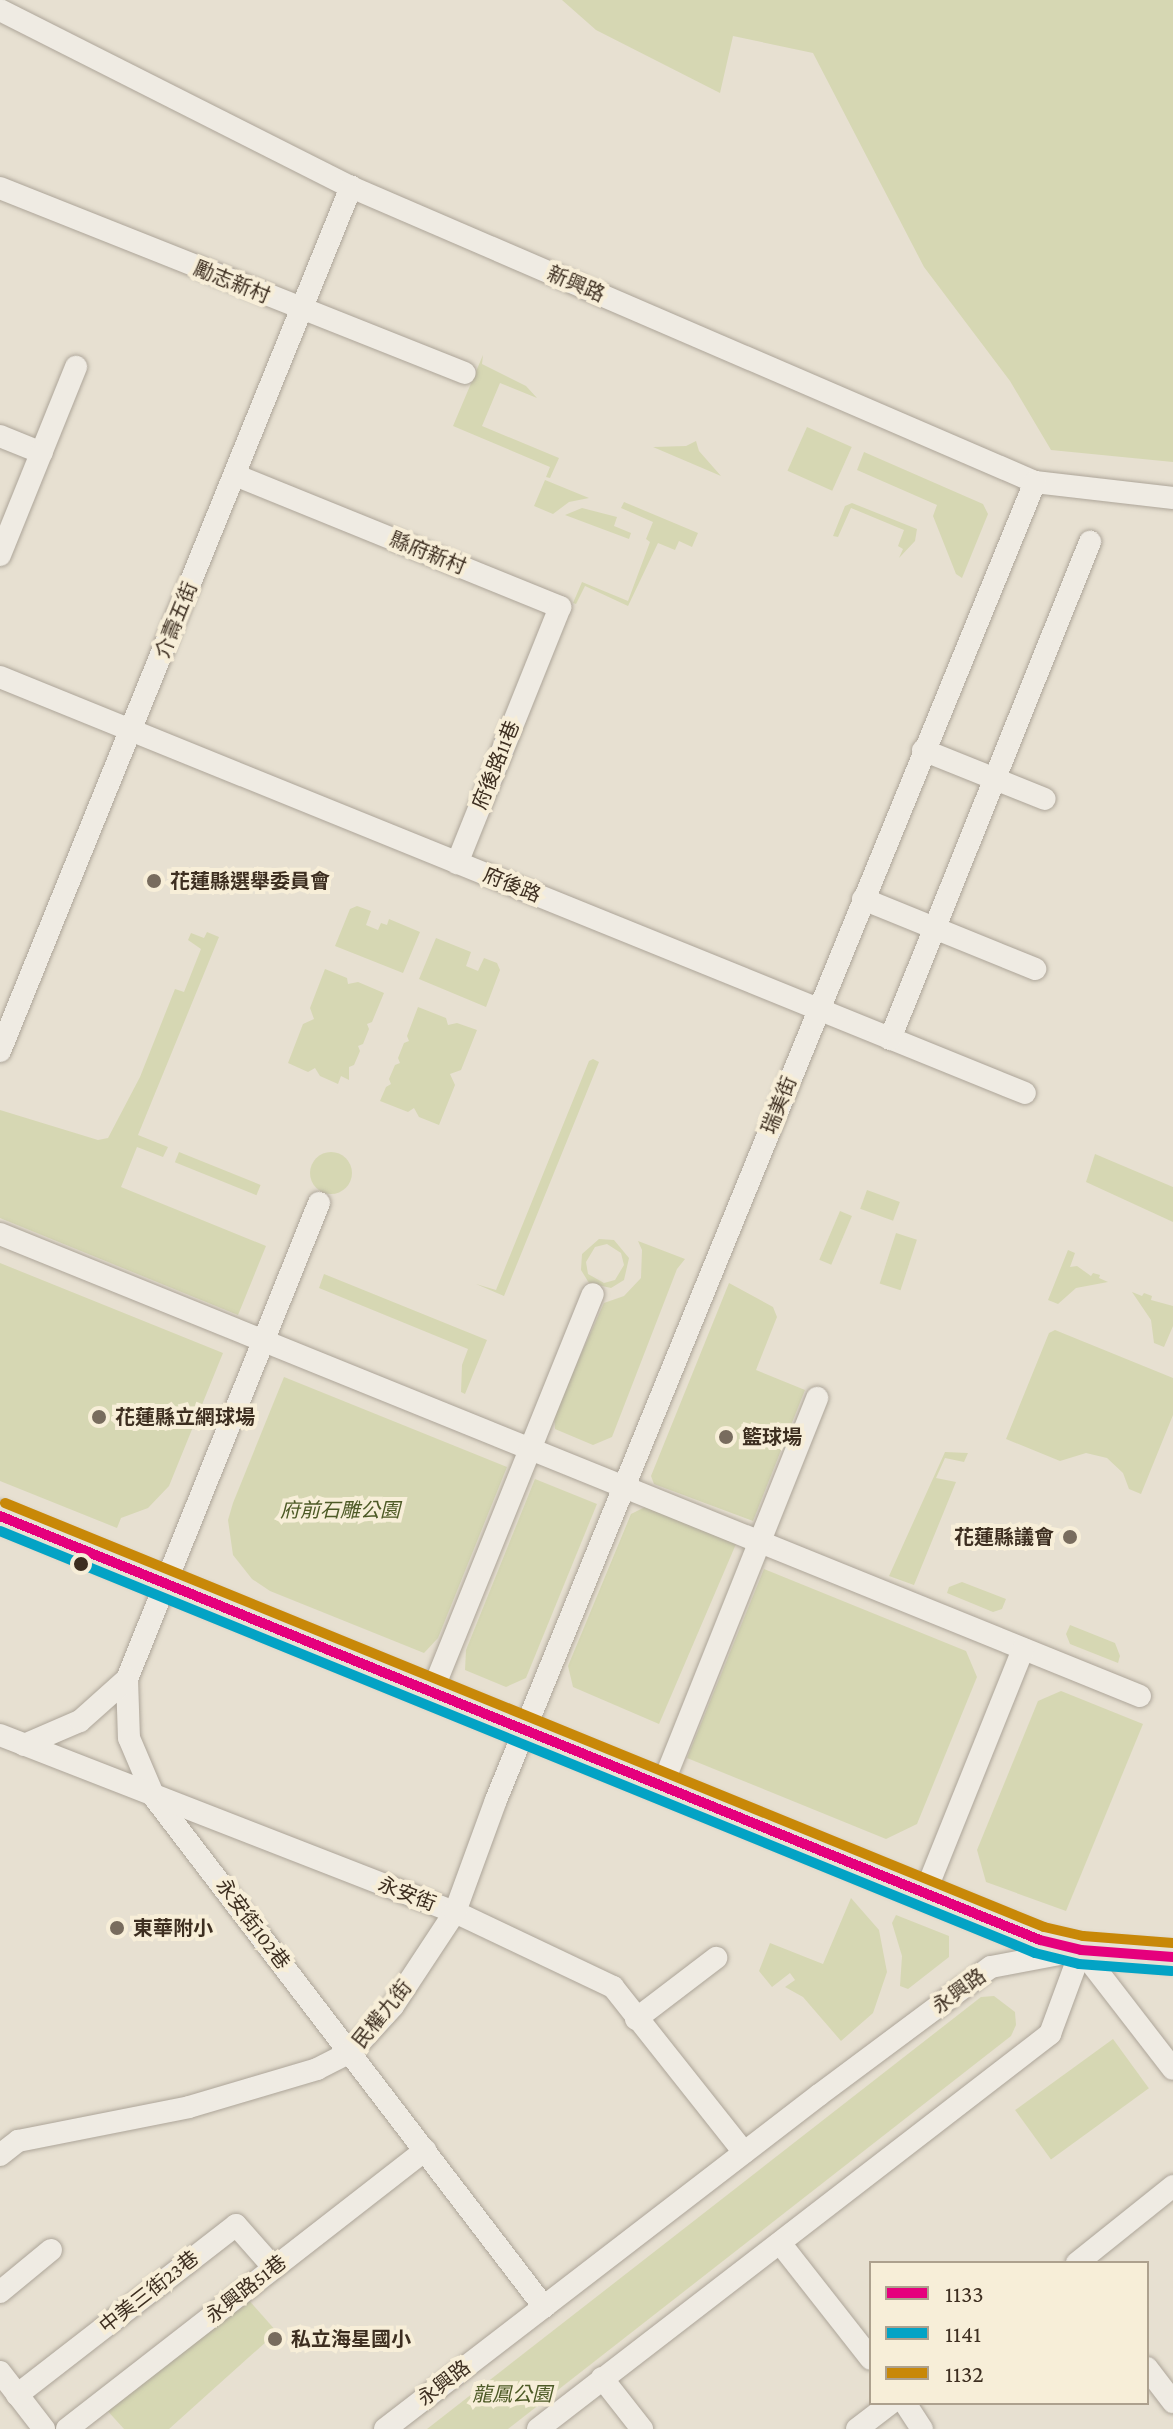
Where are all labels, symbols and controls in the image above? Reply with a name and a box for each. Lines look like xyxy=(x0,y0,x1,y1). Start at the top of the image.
street label: 勵志新村 xyxy=(190,256,274,308)
street label: 新興路 xyxy=(544,261,608,307)
street label: 縣府新村 xyxy=(386,527,470,579)
street label: 介壽五街 xyxy=(150,578,202,662)
street label: 府後路11巷 xyxy=(467,717,525,813)
street label: 府後路 xyxy=(480,863,544,907)
place label: 花蓮縣選舉委員會 xyxy=(170,869,330,893)
marker: 花蓮縣選舉委員會 xyxy=(145,872,163,890)
street label: 瑞美街 xyxy=(757,1073,801,1137)
place label: 花蓮縣立網球場 xyxy=(115,1405,255,1429)
marker: 花蓮縣立網球場 xyxy=(90,1408,108,1426)
place label: 籃球場 xyxy=(742,1425,802,1449)
marker: 籃球場 xyxy=(717,1428,735,1446)
park label: 府前石雕公園 xyxy=(280,1498,400,1522)
place label: 花蓮縣議會 xyxy=(954,1525,1054,1549)
marker: 花蓮縣議會 xyxy=(1061,1528,1079,1546)
unlabelled marker xyxy=(73,1556,89,1572)
street label: 永安街 xyxy=(375,1872,439,1916)
street label: 永安街102巷 xyxy=(211,1874,295,1974)
place label: 東華附小 xyxy=(133,1916,213,1940)
marker: 東華附小 xyxy=(108,1919,126,1937)
street label: 永興路 xyxy=(928,1964,990,2018)
street label: 民權九街 xyxy=(348,1975,416,2053)
street label: 中美三街23巷 xyxy=(95,2246,203,2338)
street label: 永興路51巷 xyxy=(201,2250,291,2328)
legend xyxy=(869,2261,1149,2405)
text: 1133 xyxy=(945,2280,984,2307)
text: 1141 xyxy=(945,2320,981,2347)
place label: 私立海星國小 xyxy=(291,2327,411,2351)
marker: 私立海星國小 xyxy=(266,2330,284,2348)
street label: 永興路 xyxy=(413,2355,475,2411)
text: 1132 xyxy=(945,2360,984,2387)
park label: 龍鳳公園 xyxy=(472,2382,552,2406)

